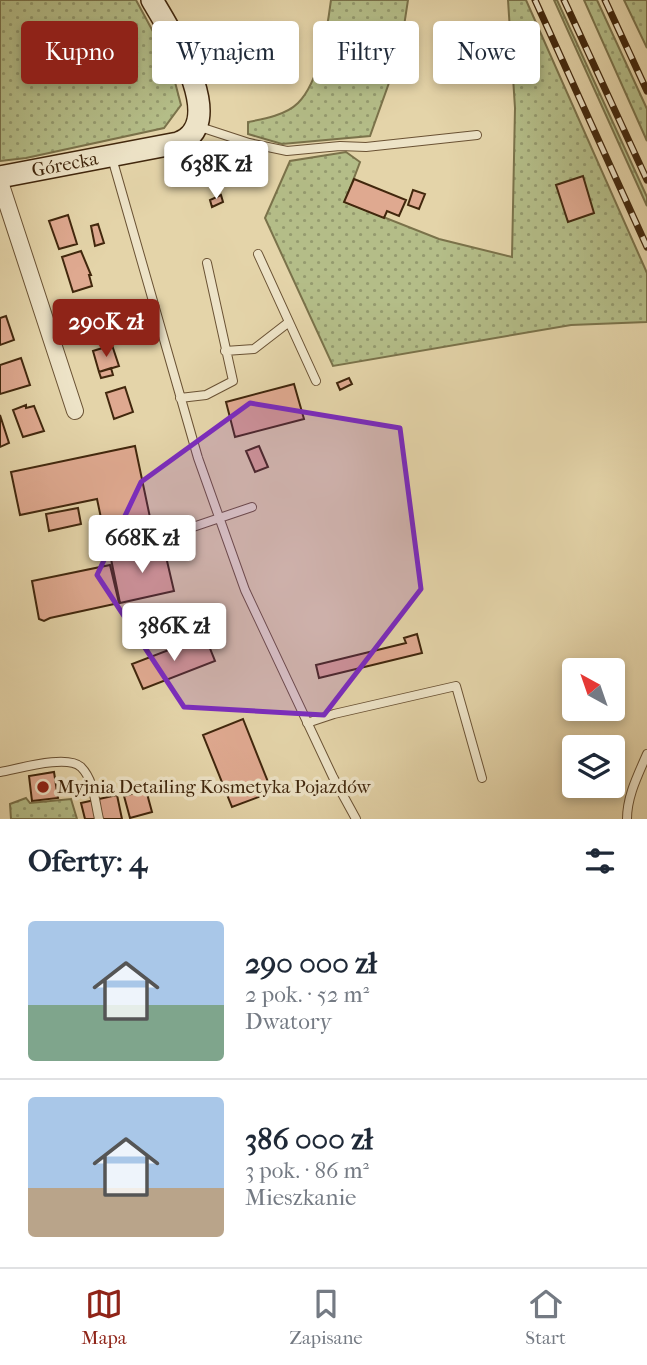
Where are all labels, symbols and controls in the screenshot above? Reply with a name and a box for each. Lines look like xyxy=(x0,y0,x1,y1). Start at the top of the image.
chip: Kupno xyxy=(21,21,138,84)
chip: Wynajem xyxy=(152,21,299,84)
chip: Filtry xyxy=(313,21,419,84)
chip: Nowe xyxy=(433,21,540,84)
pin: 638K zł xyxy=(151,142,281,201)
street label: Górecka xyxy=(30,147,100,182)
text: 638K zł xyxy=(180,150,252,177)
pin: 290K zł xyxy=(41,300,171,359)
text: 290K zł xyxy=(69,308,143,335)
pin: 668K zł xyxy=(77,516,207,575)
text: 668K zł xyxy=(105,524,179,551)
pin: 386K zł xyxy=(109,604,239,663)
text: 386K zł xyxy=(138,612,210,639)
north arrow xyxy=(562,658,625,721)
map controls xyxy=(562,658,625,798)
button: layers xyxy=(562,735,625,798)
place label: Myjnia Detailing Kosmetyka Pojazdów xyxy=(57,776,371,798)
marker: Myjnia Detailing Kosmetyka Pojazdów xyxy=(35,779,51,795)
icon: filters xyxy=(581,842,619,880)
text: Oferty: 4 xyxy=(28,844,147,879)
text: 290 000 zł xyxy=(245,946,377,981)
icon: home xyxy=(84,949,168,1033)
text: 2 pok. · 52 m² xyxy=(245,981,369,1008)
text: Dwatory xyxy=(245,1008,332,1035)
text: 386 000 zł xyxy=(245,1122,373,1157)
icon: home xyxy=(84,1125,168,1209)
text: 3 pok. · 86 m² xyxy=(245,1157,369,1184)
text: Mieszkanie xyxy=(245,1184,357,1211)
tab: Mapa xyxy=(81,1285,127,1349)
tab: Zapisane xyxy=(289,1285,363,1349)
tab: Start xyxy=(525,1285,566,1349)

